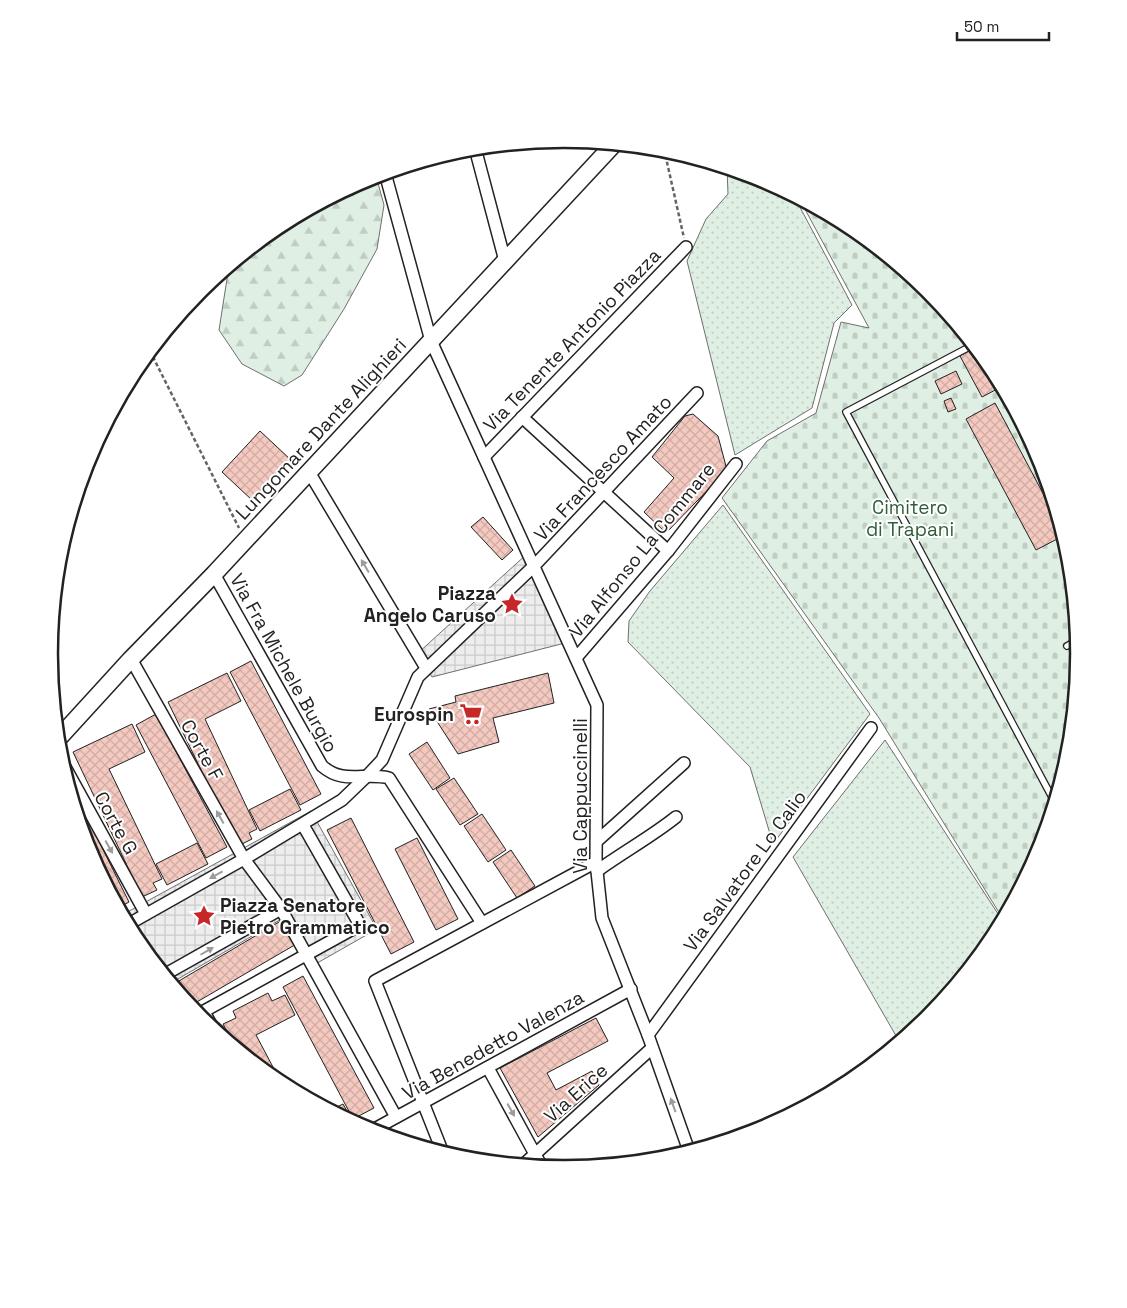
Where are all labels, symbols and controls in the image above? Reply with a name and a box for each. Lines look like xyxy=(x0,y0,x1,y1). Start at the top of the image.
scale bar xyxy=(957,10,1050,42)
text: 50 m xyxy=(964,17,999,36)
street label: Via Tenente Antonio Piazza xyxy=(478,243,666,437)
street label: Lungomare Dante Alighieri xyxy=(230,333,412,525)
street label: Via Francesco Amato xyxy=(529,390,677,546)
street label: Via Alfonso La Commare xyxy=(564,457,720,643)
park label: Cimitero di Trapani xyxy=(866,495,954,542)
one-way arrow xyxy=(361,559,370,572)
street label: Via Fra Michele Burgio xyxy=(224,569,344,757)
place label: Piazza Angelo Caruso xyxy=(364,581,496,628)
place icon: Piazza Angelo Caruso xyxy=(499,591,525,617)
supermarket icon: Eurospin xyxy=(458,701,484,727)
place label: Eurospin xyxy=(374,702,454,727)
street label: Corte F xyxy=(175,715,229,785)
street label: Via Cappuccinelli xyxy=(568,718,593,874)
street label: Via Salvatore Lo Calio xyxy=(678,785,812,957)
street label: Corte G xyxy=(89,787,143,859)
one-way arrow xyxy=(215,810,224,823)
one-way arrow xyxy=(105,840,113,854)
one-way arrow xyxy=(209,870,222,879)
place label: Piazza Senatore Pietro Grammatico xyxy=(220,893,390,940)
place icon: Piazza Senatore Pietro Grammatico xyxy=(191,903,217,929)
one-way arrow xyxy=(199,947,214,955)
street label: Via Benedetto Valenza xyxy=(398,985,588,1105)
street label: Via Erice xyxy=(539,1058,613,1128)
one-way arrow xyxy=(669,1098,676,1113)
one-way arrow xyxy=(507,1104,516,1117)

